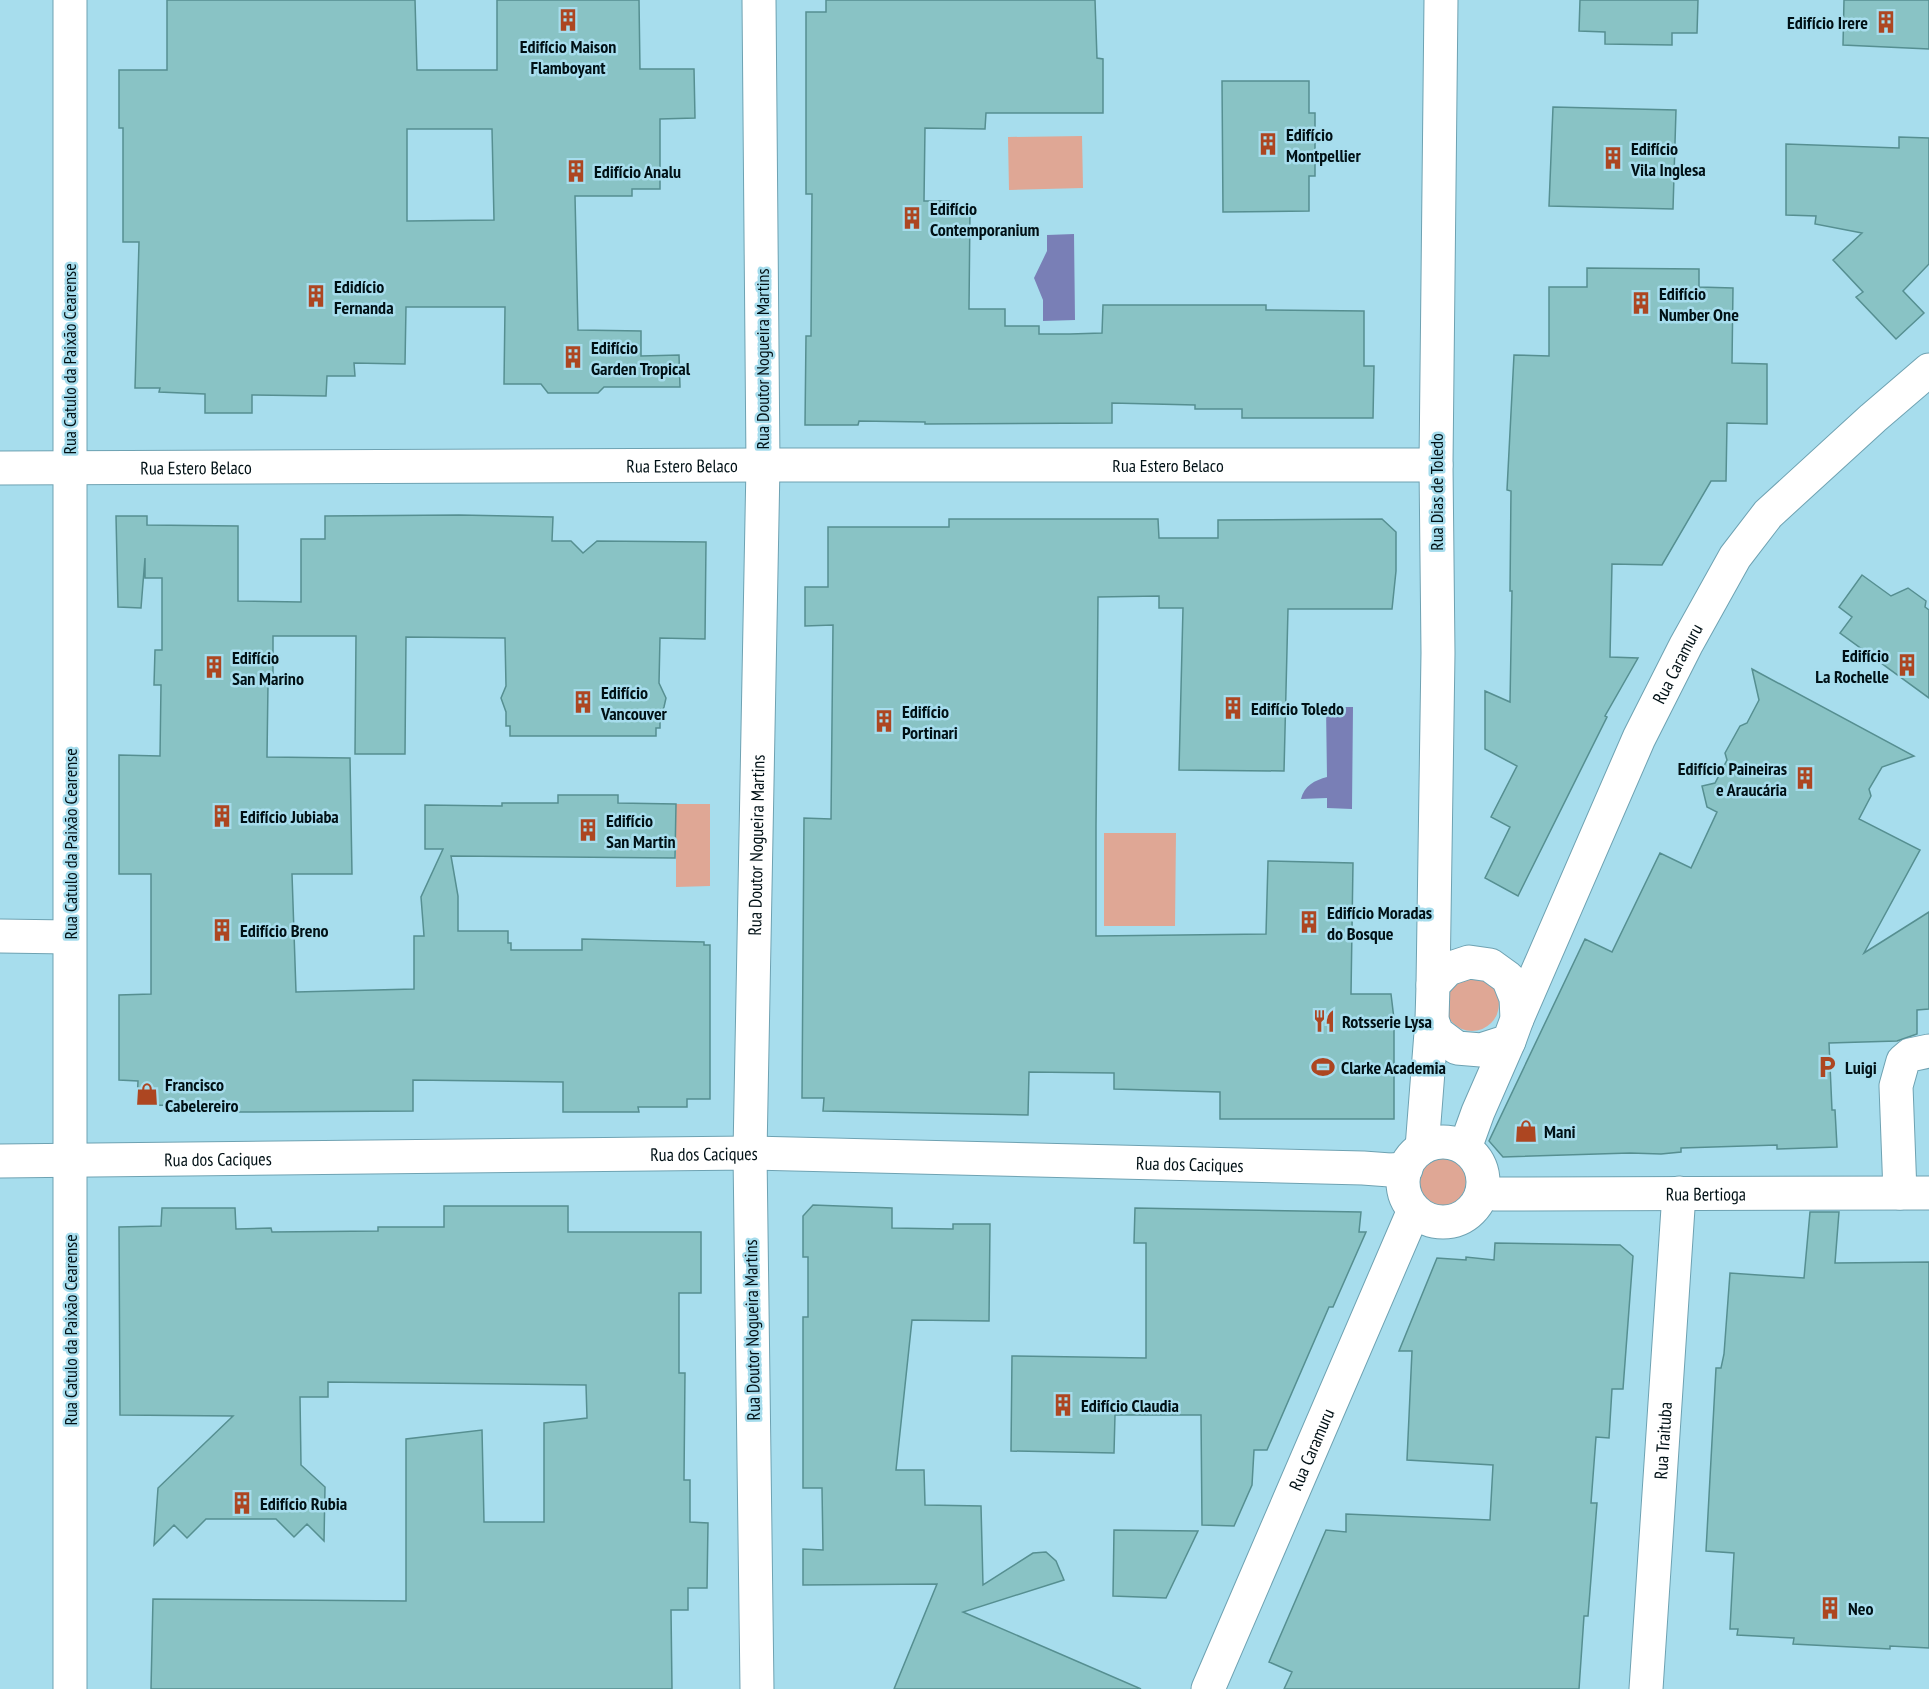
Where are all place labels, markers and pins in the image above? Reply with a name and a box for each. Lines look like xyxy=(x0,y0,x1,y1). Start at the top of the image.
building icon: Edifício Maison Flamboyant xyxy=(555,7,581,33)
building icon: Edifício Irere xyxy=(1873,9,1899,35)
place label: Edifício Irere xyxy=(1787,11,1868,34)
place label: Edifício Maison Flamboyant xyxy=(520,35,616,79)
place label: Edifício Montpellier xyxy=(1286,123,1362,167)
building icon: Edifício Montpellier xyxy=(1255,131,1281,157)
place label: Edifício Vila Inglesa xyxy=(1630,137,1706,181)
building icon: Edifício Vila Inglesa xyxy=(1600,145,1626,171)
building icon: Edifício Analu xyxy=(563,158,589,184)
place label: Edifício Analu xyxy=(594,160,681,183)
place label: Edifício Contemporanium xyxy=(930,197,1040,241)
building icon: Edifício Contemporanium xyxy=(899,205,925,231)
place label: Edidício Fernanda xyxy=(334,275,394,319)
place label: Edifício Number One xyxy=(1659,282,1739,326)
building icon: Edidício Fernanda xyxy=(303,283,329,309)
building icon: Edifício Number One xyxy=(1628,290,1654,316)
place label: Edifício Garden Tropical xyxy=(591,336,691,380)
building icon: Edifício Garden Tropical xyxy=(560,344,586,370)
place label: Edifício La Rochelle xyxy=(1815,644,1889,688)
place label: Edifício San Marino xyxy=(232,646,304,690)
building icon: Edifício La Rochelle xyxy=(1894,652,1920,678)
building icon: Edifício San Marino xyxy=(201,654,227,680)
place label: Edifício Vancouver xyxy=(600,681,668,725)
building icon: Edifício Vancouver xyxy=(570,689,596,715)
building icon: Edifício Toledo xyxy=(1220,695,1246,721)
place label: Edifício Toledo xyxy=(1251,697,1344,720)
place label: Edifício Portinari xyxy=(902,700,958,744)
building icon: Edifício Portinari xyxy=(871,708,897,734)
place label: Edifício Paineiras e Araucária xyxy=(1678,757,1787,801)
building icon: Edifício Paineiras e Araucária xyxy=(1792,765,1818,791)
building icon: Edifício Jubiaba xyxy=(209,803,235,829)
place label: Edifício Jubiaba xyxy=(240,805,339,828)
place label: Edifício San Martin xyxy=(606,809,676,853)
building icon: Edifício San Martin xyxy=(575,817,601,843)
place label: Edifício Moradas do Bosque xyxy=(1327,901,1432,945)
building icon: Edifício Moradas do Bosque xyxy=(1296,909,1322,935)
building icon: Edifício Breno xyxy=(209,917,235,943)
place label: Edifício Breno xyxy=(240,919,329,942)
restaurant icon: Rotsserie Lysa xyxy=(1311,1008,1337,1034)
place label: Rotsserie Lysa xyxy=(1342,1010,1432,1033)
sports icon: Clarke Academia xyxy=(1310,1054,1336,1080)
parking icon: Luigi xyxy=(1814,1054,1840,1080)
place label: Clarke Academia xyxy=(1341,1056,1446,1079)
place label: Luigi xyxy=(1845,1056,1877,1079)
place label: Francisco Cabelereiro xyxy=(165,1073,239,1117)
shop icon: Francisco Cabelereiro xyxy=(134,1081,160,1107)
shop icon: Mani xyxy=(1513,1118,1539,1144)
place label: Mani xyxy=(1544,1120,1576,1143)
building icon: Edifício Claudia xyxy=(1050,1392,1076,1418)
place label: Edifício Claudia xyxy=(1081,1394,1179,1417)
building icon: Edifício Rubia xyxy=(229,1490,255,1516)
place label: Edifício Rubia xyxy=(260,1492,347,1515)
building icon: Neo xyxy=(1817,1595,1843,1621)
place label: Neo xyxy=(1848,1597,1873,1620)

